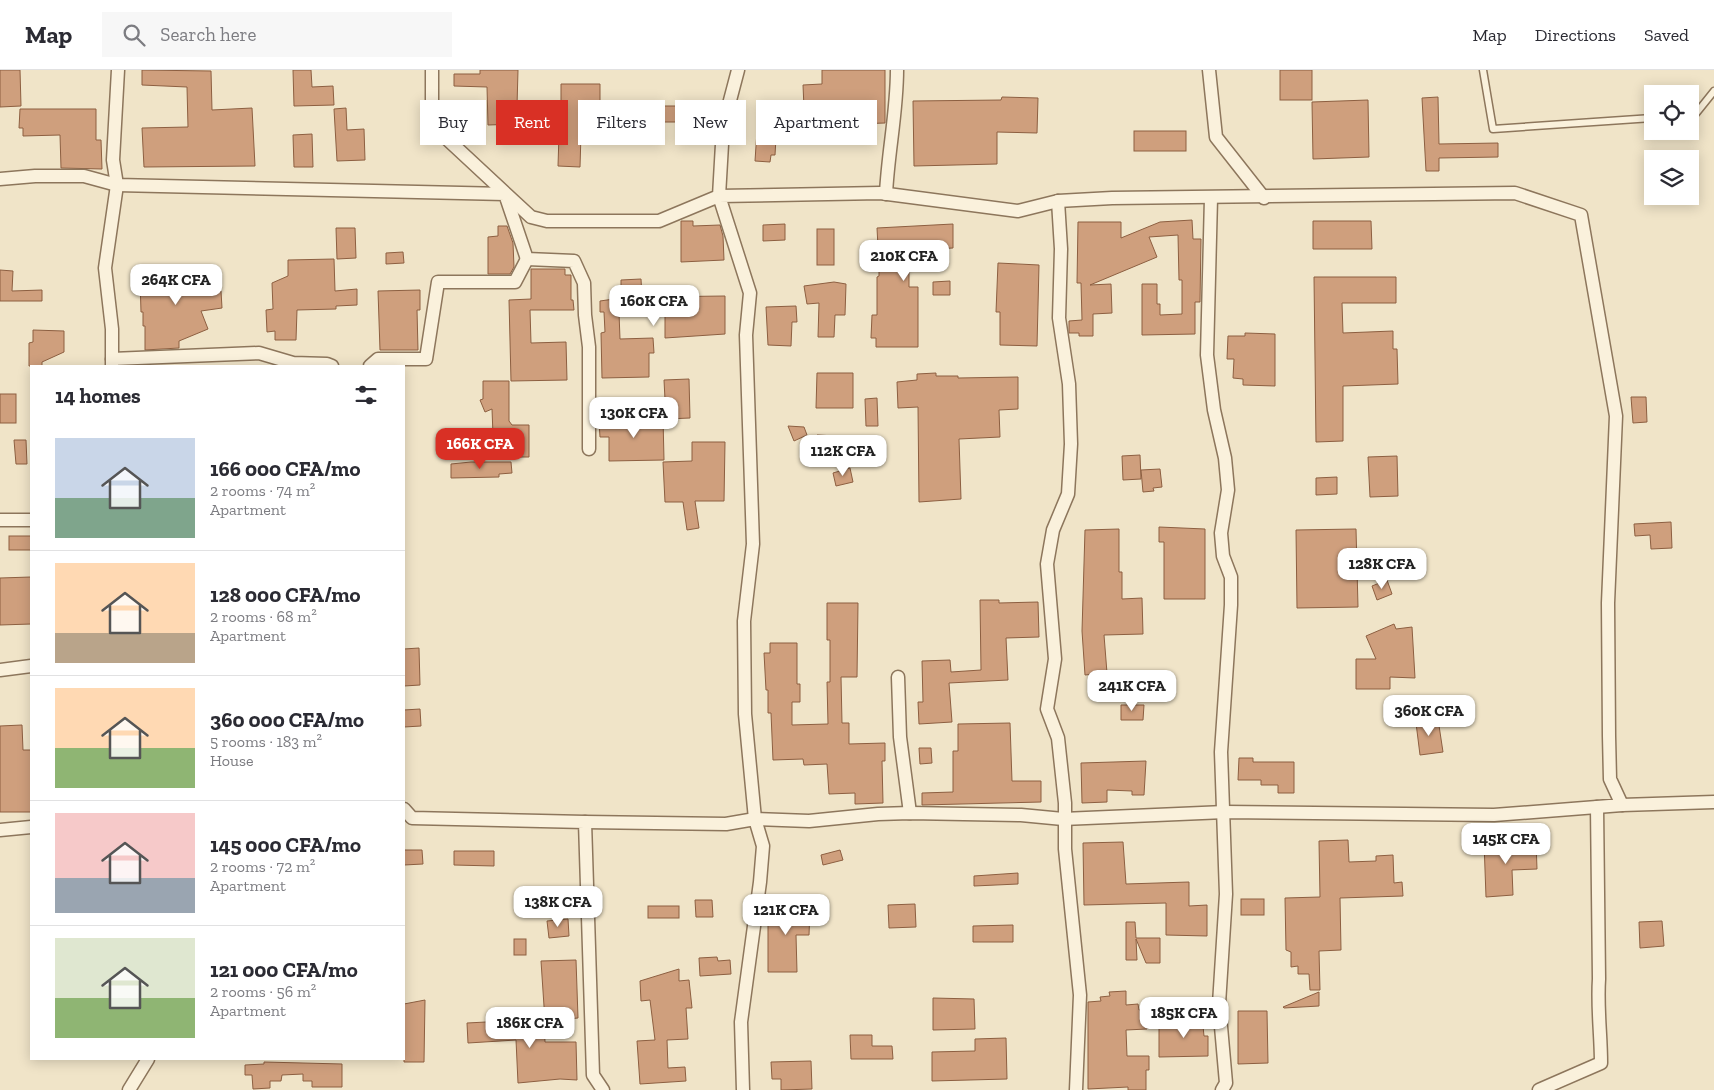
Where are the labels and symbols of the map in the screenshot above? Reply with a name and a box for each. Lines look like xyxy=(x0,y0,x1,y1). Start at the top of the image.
pin: 210K CFA xyxy=(852,240,956,282)
pin: 264K CFA xyxy=(124,264,228,306)
pin: 160K CFA xyxy=(602,284,706,327)
pin: 130K CFA xyxy=(582,396,686,439)
pin: 166K CFA xyxy=(428,428,532,470)
pin: 112K CFA xyxy=(791,434,895,477)
pin: 128K CFA xyxy=(1330,548,1434,590)
pin: 241K CFA xyxy=(1080,670,1184,712)
pin: 360K CFA xyxy=(1377,694,1481,737)
pin: 145K CFA xyxy=(1454,822,1558,865)
pin: 138K CFA xyxy=(506,886,610,928)
pin: 121K CFA xyxy=(734,894,838,936)
pin: 185K CFA xyxy=(1132,996,1236,1039)
pin: 186K CFA xyxy=(478,1006,582,1049)

